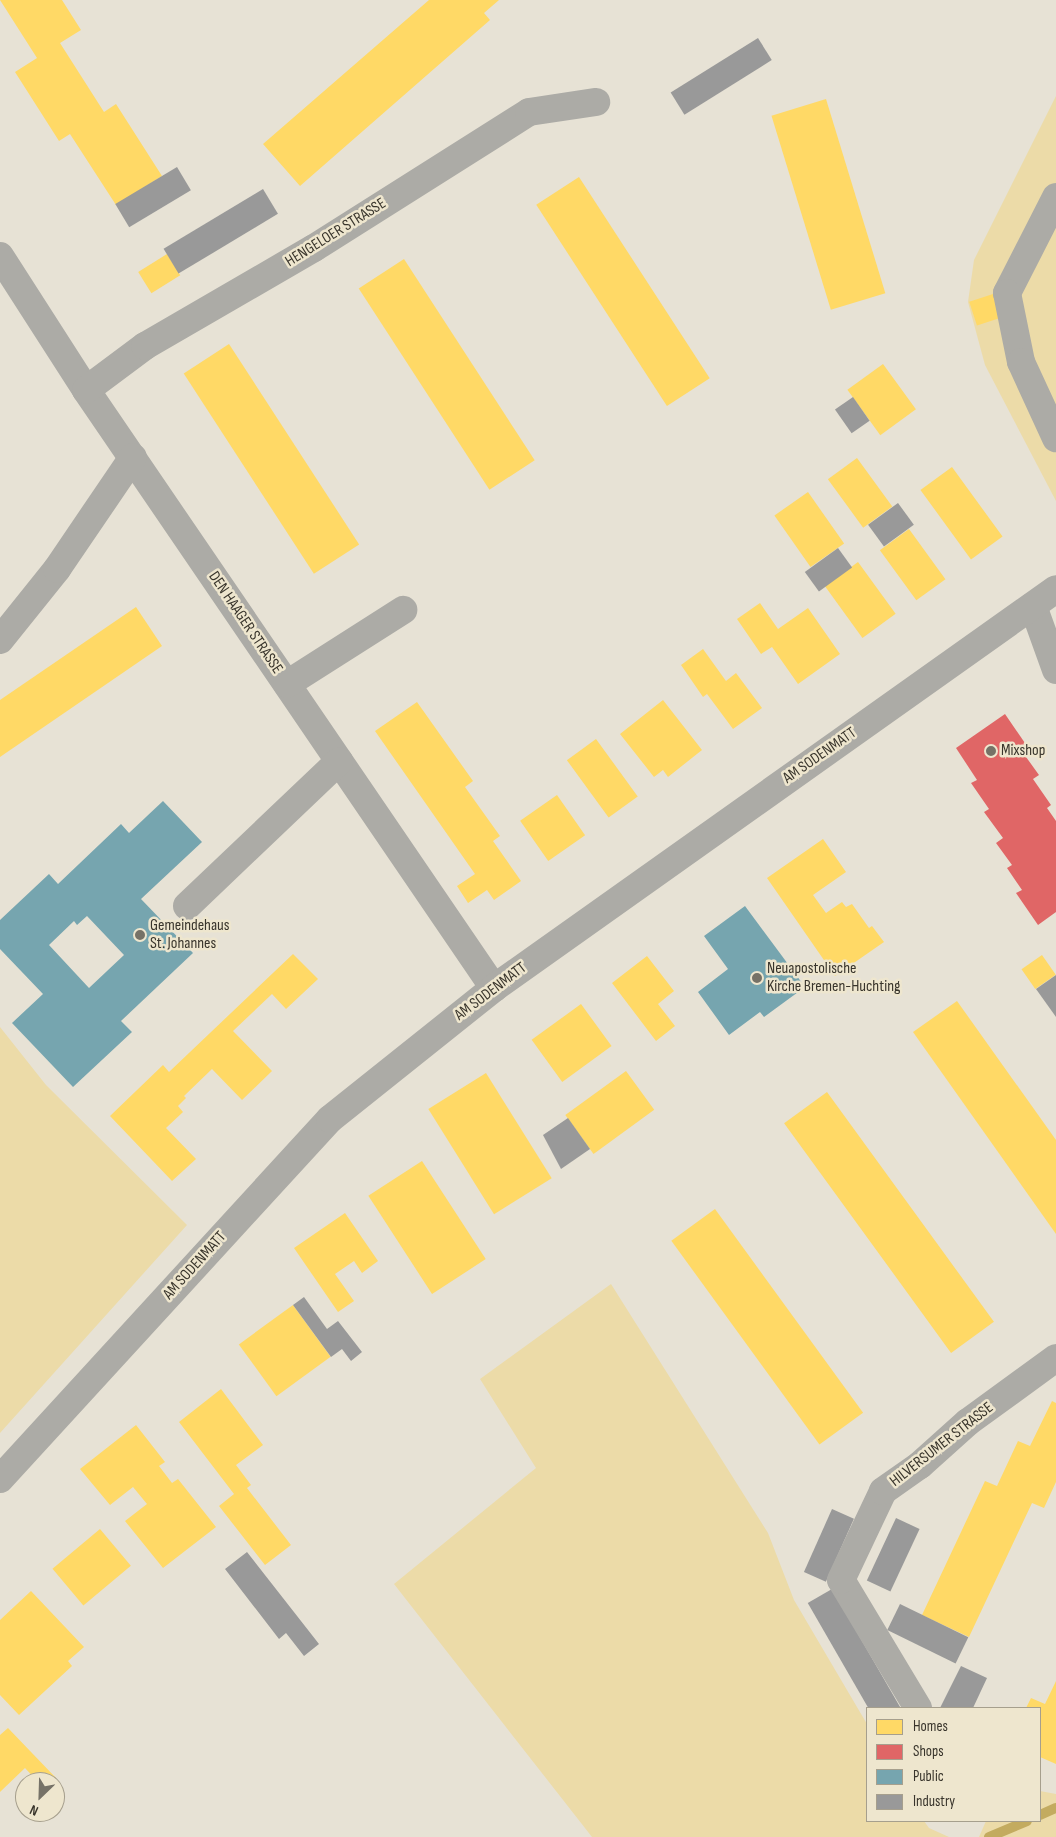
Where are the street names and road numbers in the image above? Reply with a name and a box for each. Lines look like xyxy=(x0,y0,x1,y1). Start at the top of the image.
street label: HENGELOER STRASSE xyxy=(282,194,390,272)
street label: DEN HAAGER STRASSE xyxy=(204,568,286,678)
street label: AM SODENMATT xyxy=(780,724,860,788)
street label: AM SODENMATT xyxy=(451,959,531,1025)
street label: AM SODENMATT xyxy=(159,1228,231,1304)
street label: HILVERSUMER STRASSE xyxy=(887,1399,997,1491)

